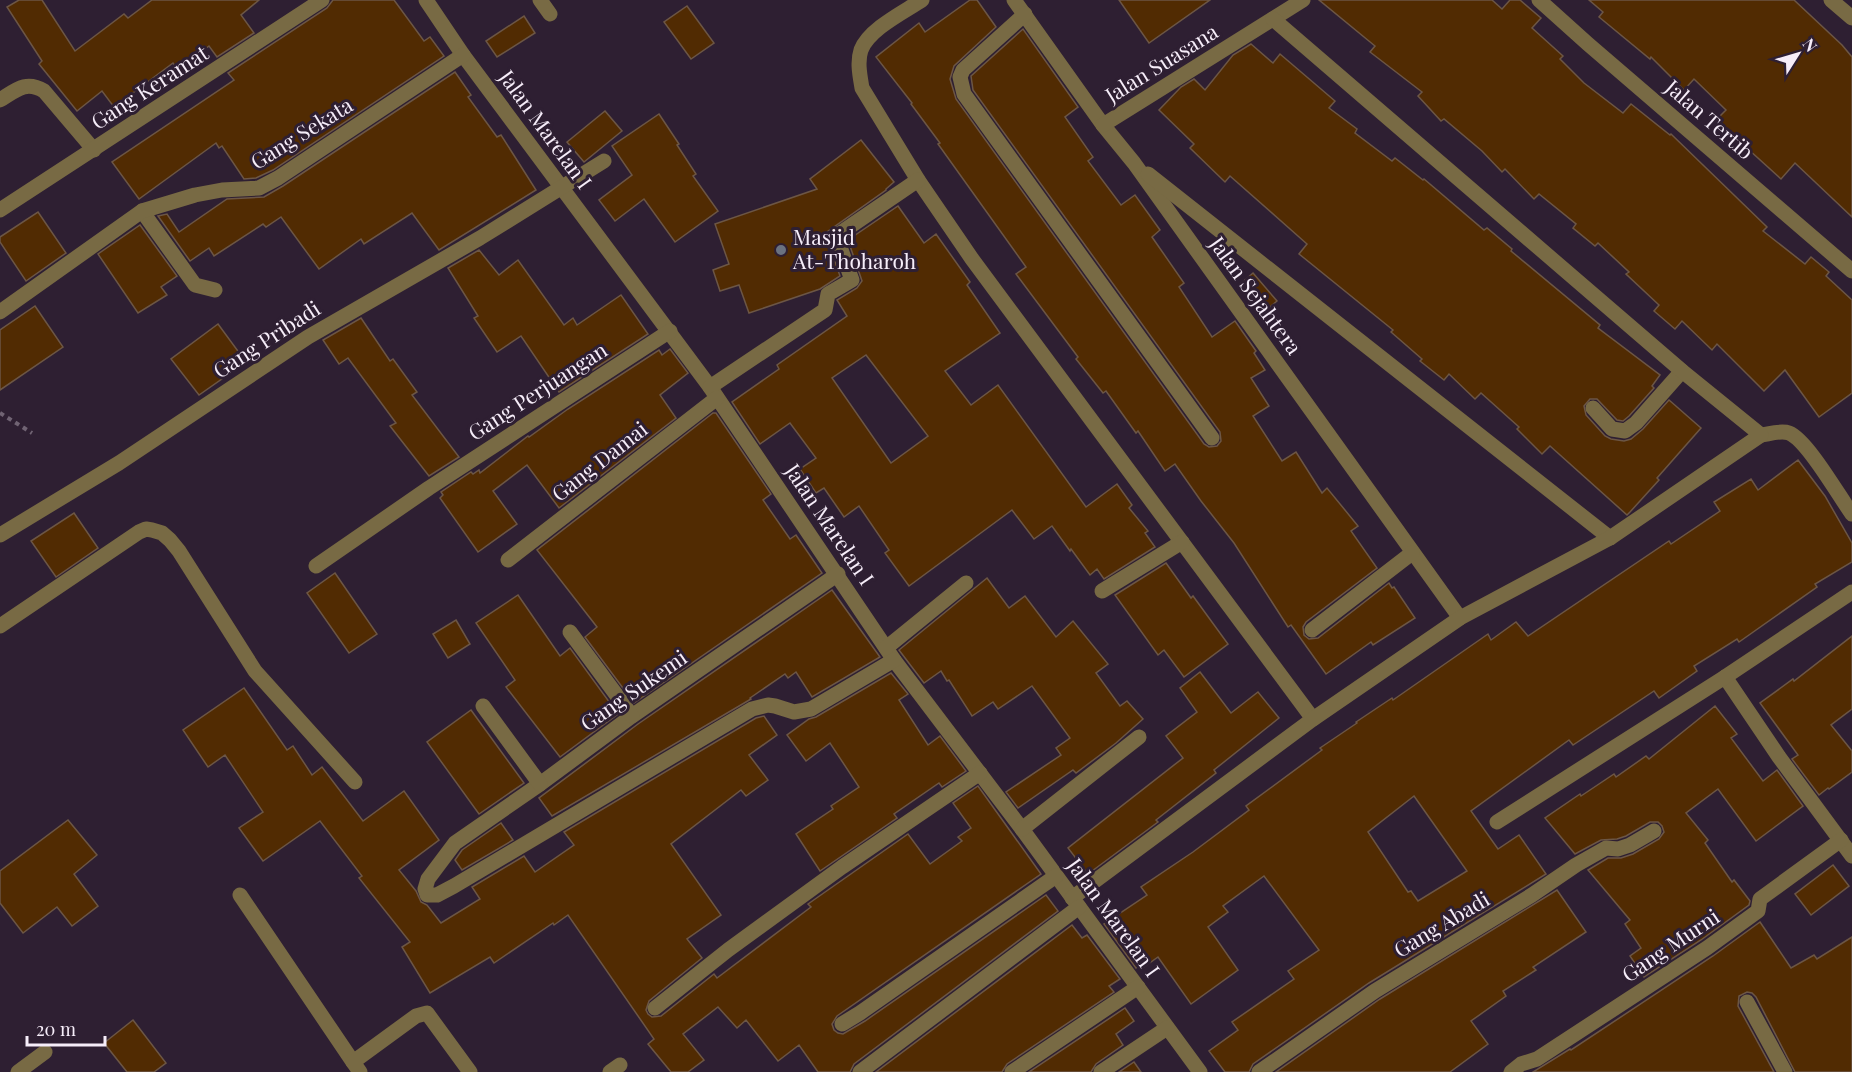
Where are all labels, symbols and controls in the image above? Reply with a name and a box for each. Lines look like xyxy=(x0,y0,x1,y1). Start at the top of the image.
street label: Jalan Suasana xyxy=(1098,16,1223,109)
north arrow xyxy=(1768,24,1828,84)
text: N xyxy=(1799,34,1823,56)
street label: Gang Keramat xyxy=(85,38,213,135)
street label: Jalan Marelan I xyxy=(493,63,599,194)
street label: Jalan Tertib xyxy=(1660,72,1760,165)
street label: Gang Sekata xyxy=(245,90,358,175)
place label: Masjid At-Thoharoh xyxy=(792,222,917,274)
street label: Jalan Sejahtera xyxy=(1204,229,1309,360)
marker: Masjid At-Thoharoh xyxy=(774,243,788,257)
street label: Gang Pribadi xyxy=(207,293,325,383)
street label: Gang Perjuangan xyxy=(462,335,612,446)
street label: Gang Damai xyxy=(545,414,653,507)
street label: Jalan Marelan I xyxy=(779,457,882,590)
street label: Gang Sukemi xyxy=(574,642,692,736)
street label: Jalan Marelan I xyxy=(1061,851,1167,982)
street label: Gang Abadi xyxy=(1388,884,1494,963)
street label: Gang Murni xyxy=(1616,901,1724,987)
scale bar xyxy=(27,1009,105,1047)
text: 20 m xyxy=(36,1017,76,1041)

